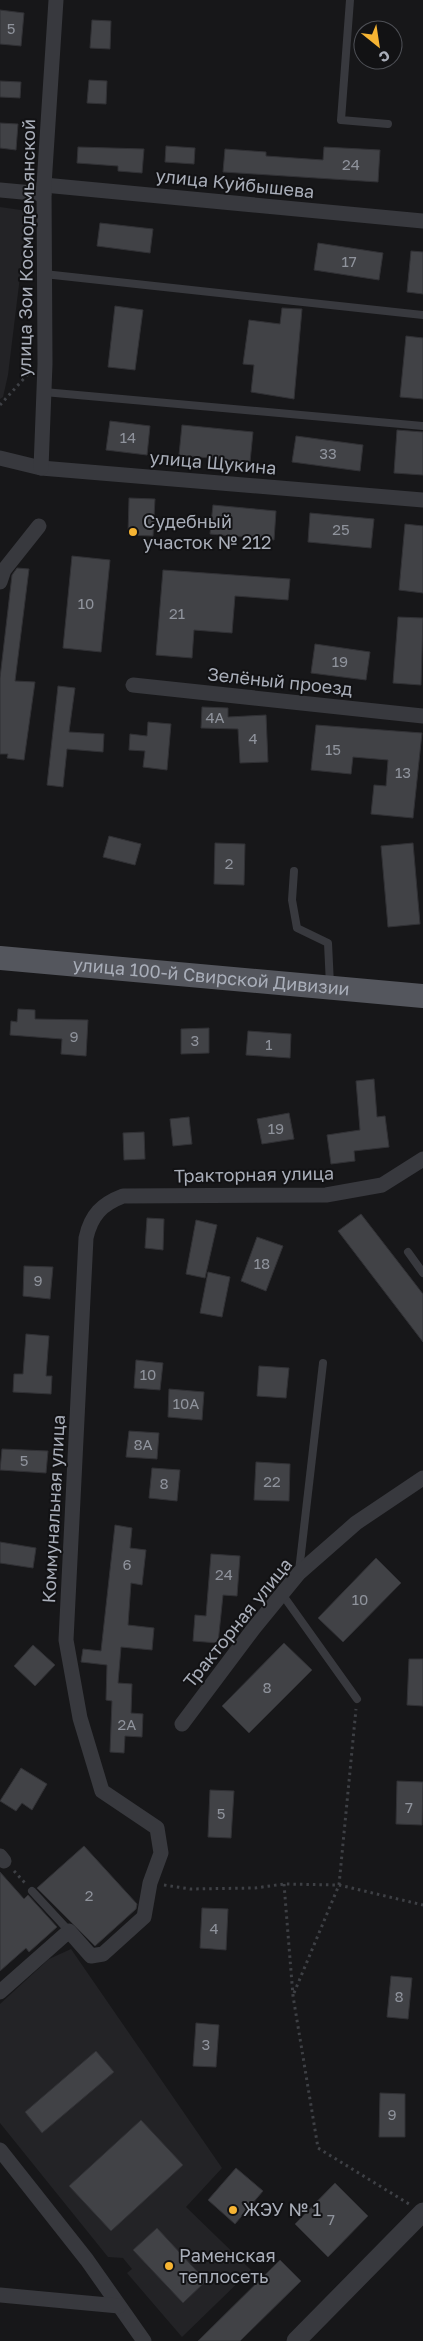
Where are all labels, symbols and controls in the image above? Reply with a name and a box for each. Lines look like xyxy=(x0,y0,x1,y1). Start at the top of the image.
house number: 5 xyxy=(7,19,15,37)
north arrow xyxy=(353,20,403,70)
text: С xyxy=(376,47,393,67)
street label: улица Зои Космодемьянской xyxy=(13,119,39,377)
house number: 24 xyxy=(342,155,360,173)
street label: улица Куйбышева xyxy=(155,164,316,202)
house number: 17 xyxy=(341,252,357,270)
house number: 14 xyxy=(120,428,136,446)
house number: 33 xyxy=(319,444,337,462)
street label: улица Щукина xyxy=(149,445,277,479)
place label: Судебный участок № 212 xyxy=(143,510,271,553)
house number: 25 xyxy=(332,520,350,538)
marker: Судебный участок № 212 xyxy=(127,526,139,538)
house number: 10 xyxy=(78,594,94,612)
house number: 21 xyxy=(169,604,185,622)
house number: 19 xyxy=(332,652,348,670)
street label: Зелёный проезд xyxy=(206,662,354,700)
house number: 4А xyxy=(205,708,225,726)
house number: 4 xyxy=(248,729,258,747)
house number: 15 xyxy=(325,740,341,758)
house number: 13 xyxy=(395,763,411,781)
house number: 2 xyxy=(225,854,233,872)
street label: улица 100-й Свирской Дивизии xyxy=(72,953,351,999)
house number: 9 xyxy=(69,1027,79,1045)
house number: 3 xyxy=(191,1031,199,1049)
house number: 1 xyxy=(265,1035,273,1053)
house number: 19 xyxy=(268,1119,284,1137)
street label: Тракторная улица xyxy=(174,1162,334,1186)
house number: 18 xyxy=(254,1254,270,1272)
house number: 9 xyxy=(33,1271,43,1289)
house number: 10 xyxy=(140,1365,156,1383)
house number: 10А xyxy=(173,1394,199,1412)
street label: Коммунальная улица xyxy=(37,1414,69,1604)
house number: 8А xyxy=(133,1435,153,1453)
house number: 5 xyxy=(20,1451,28,1469)
house number: 22 xyxy=(263,1472,281,1490)
house number: 8 xyxy=(159,1474,169,1492)
street label: Тракторная улица xyxy=(178,1553,296,1692)
house number: 6 xyxy=(122,1555,132,1573)
house number: 24 xyxy=(215,1565,233,1583)
house number: 10 xyxy=(352,1590,368,1608)
house number: 8 xyxy=(262,1678,272,1696)
house number: 2А xyxy=(118,1715,136,1733)
house number: 7 xyxy=(405,1798,413,1816)
house number: 5 xyxy=(217,1804,225,1822)
house number: 2 xyxy=(85,1886,93,1904)
house number: 4 xyxy=(209,1919,219,1937)
house number: 8 xyxy=(394,1987,404,2005)
house number: 3 xyxy=(202,2035,210,2053)
house number: 9 xyxy=(387,2105,397,2123)
place label: ЖЭУ № 1 xyxy=(243,2198,321,2220)
marker: ЖЭУ № 1 xyxy=(227,2204,239,2216)
house number: 7 xyxy=(327,2210,335,2228)
place label: Раменская теплосеть xyxy=(179,2244,276,2287)
marker: Раменская теплосеть xyxy=(163,2260,175,2272)

